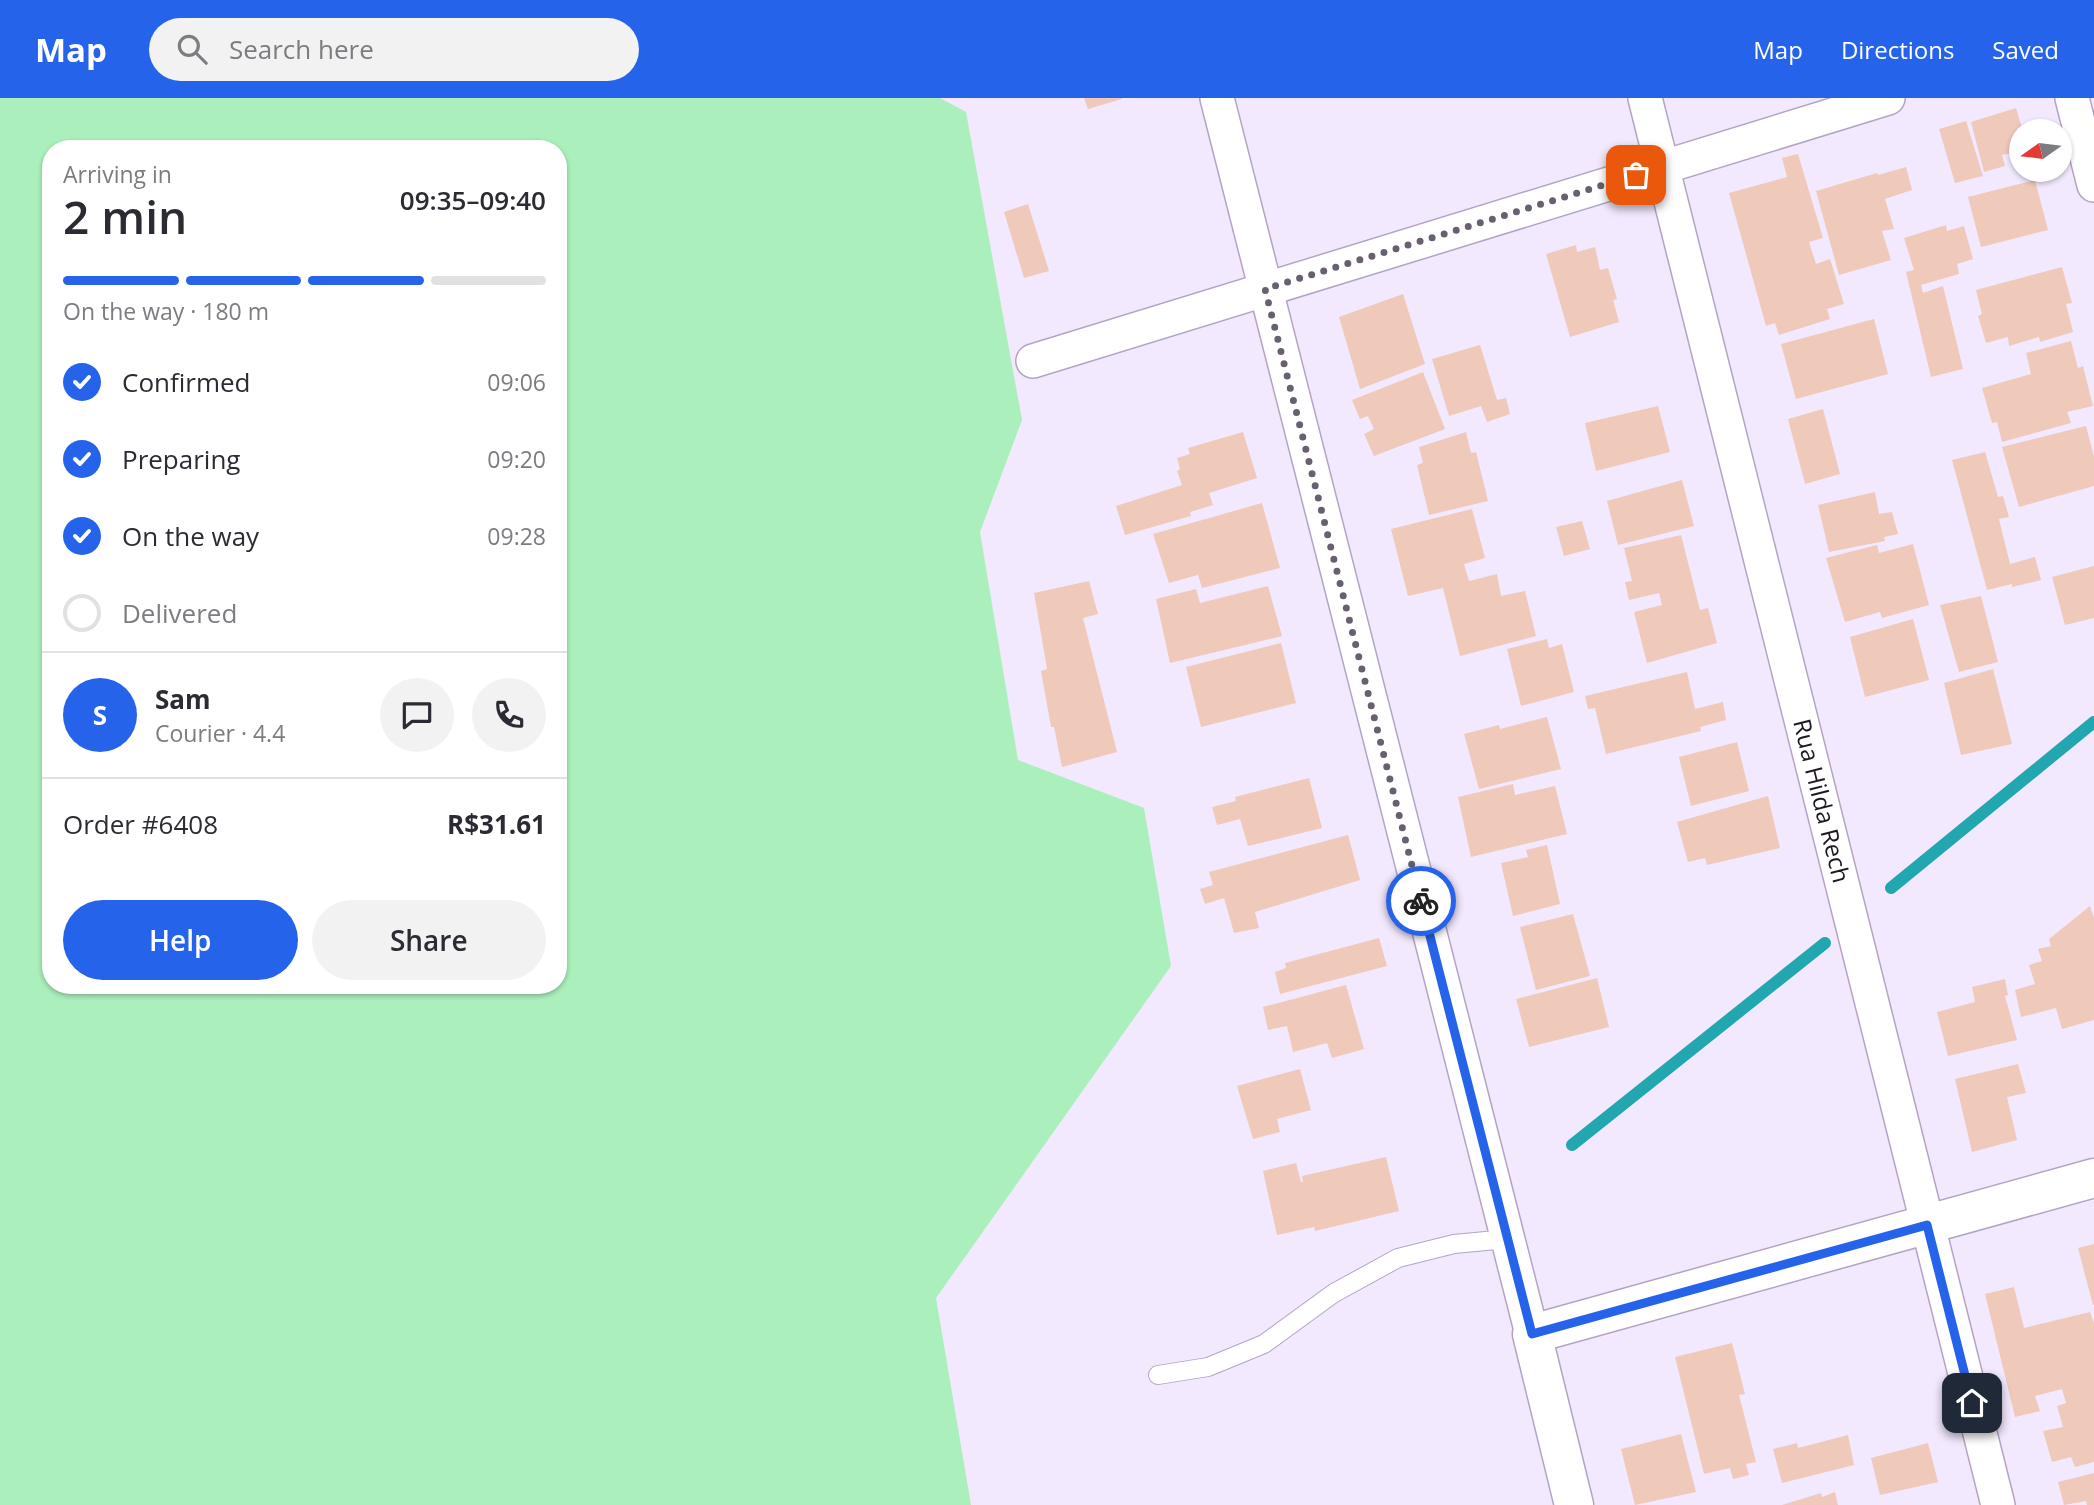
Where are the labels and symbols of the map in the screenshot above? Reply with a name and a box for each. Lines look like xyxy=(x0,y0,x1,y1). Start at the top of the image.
north arrow xyxy=(2009,119,2072,182)
pin xyxy=(1606,145,1666,205)
street label: Rua Hilda Rech xyxy=(1786,715,1859,886)
courier xyxy=(1386,866,1456,936)
pin xyxy=(1942,1373,2002,1433)

